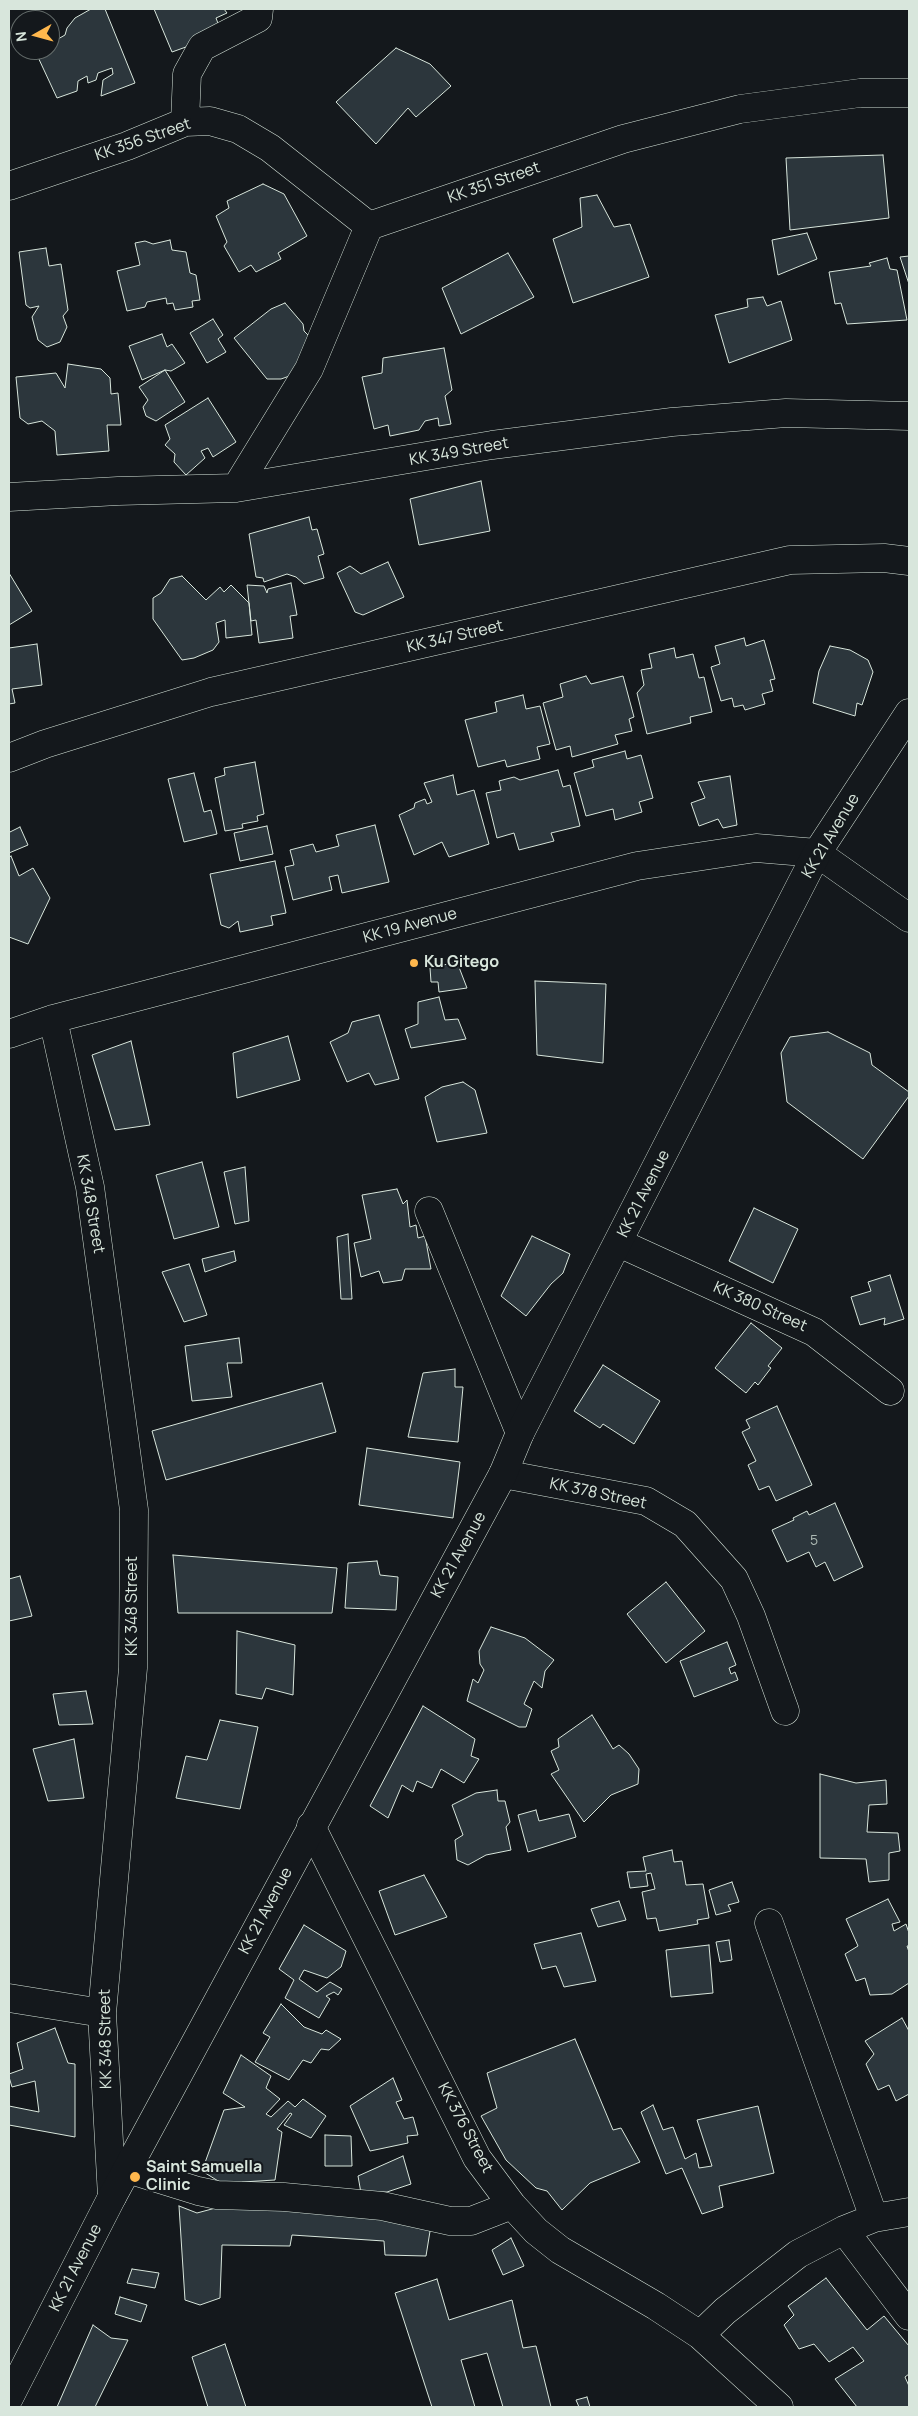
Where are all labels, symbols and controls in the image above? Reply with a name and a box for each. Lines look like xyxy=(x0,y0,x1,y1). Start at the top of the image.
north arrow xyxy=(10,10,60,60)
text: N xyxy=(11,31,31,43)
street label: KK 356 Street xyxy=(92,115,194,165)
street label: KK 351 Street xyxy=(445,158,543,208)
street label: KK 349 Street xyxy=(408,434,510,470)
street label: KK 347 Street xyxy=(405,617,505,657)
street label: KK 21 Avenue xyxy=(798,790,864,882)
street label: KK 19 Avenue xyxy=(361,904,459,948)
place label: Ku Gitego xyxy=(424,953,499,973)
marker: Ku Gitego xyxy=(408,957,420,969)
street label: KK 21 Avenue xyxy=(614,1147,674,1241)
street label: KK 348 Street xyxy=(72,1153,108,1255)
street label: KK 380 Street xyxy=(710,1278,810,1336)
street label: KK 378 Street xyxy=(548,1474,648,1514)
street label: KK 21 Avenue xyxy=(427,1509,491,1601)
house number: 5 xyxy=(810,1533,818,1549)
street label: KK 348 Street xyxy=(123,1556,143,1656)
street label: KK 21 Avenue xyxy=(235,1864,297,1958)
street label: KK 348 Street xyxy=(96,1989,116,2089)
street label: KK 376 Street xyxy=(433,2080,497,2176)
place label: Saint Samuella Clinic xyxy=(146,2158,262,2196)
marker: Saint Samuella Clinic xyxy=(128,2170,142,2184)
street label: KK 21 Avenue xyxy=(46,2221,106,2315)

